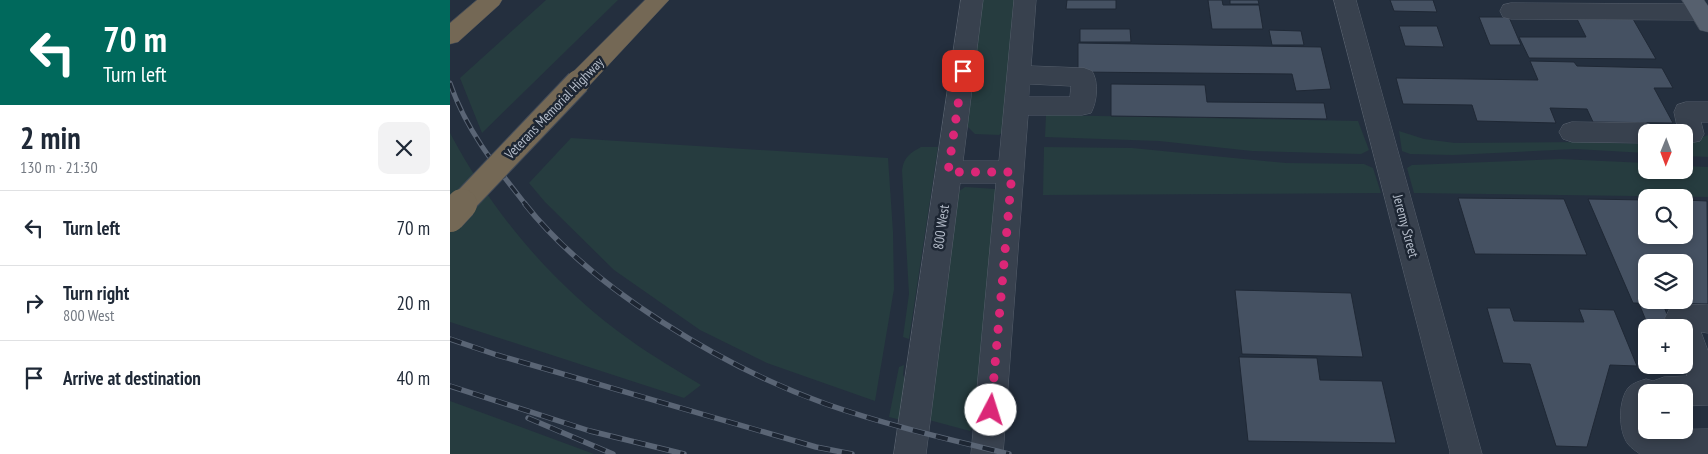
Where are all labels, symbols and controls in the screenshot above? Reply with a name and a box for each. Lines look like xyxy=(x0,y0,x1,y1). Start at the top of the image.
text: 70 m xyxy=(103,16,167,62)
icon: left xyxy=(20,20,85,85)
pin xyxy=(942,50,984,92)
street label: Veterans Memorial Highway xyxy=(500,53,608,163)
icon: arrive xyxy=(949,57,977,85)
text: Turn left xyxy=(103,60,167,88)
text: 2 min xyxy=(20,118,81,157)
button: close xyxy=(378,122,430,174)
north arrow xyxy=(1638,124,1692,179)
map controls xyxy=(1638,124,1693,439)
text: 130 m · 21:30 xyxy=(20,157,98,177)
button: search xyxy=(1638,189,1693,244)
street label: Jeremy Street xyxy=(1389,191,1423,260)
street label: 800 West xyxy=(929,203,953,250)
icon: left xyxy=(20,214,48,242)
text: Turn left xyxy=(63,216,120,240)
text: 70 m xyxy=(397,216,430,240)
button: layers xyxy=(1638,254,1693,309)
text: Turn right xyxy=(63,281,129,305)
icon: right xyxy=(20,289,48,317)
text: 20 m xyxy=(397,291,430,315)
text: 800 West xyxy=(63,305,114,325)
button: + xyxy=(1638,319,1693,374)
icon: arrive xyxy=(20,364,48,392)
text: Arrive at destination xyxy=(63,366,201,390)
text: 40 m xyxy=(397,366,430,390)
position arrow xyxy=(964,383,1016,435)
button: − xyxy=(1638,384,1693,439)

